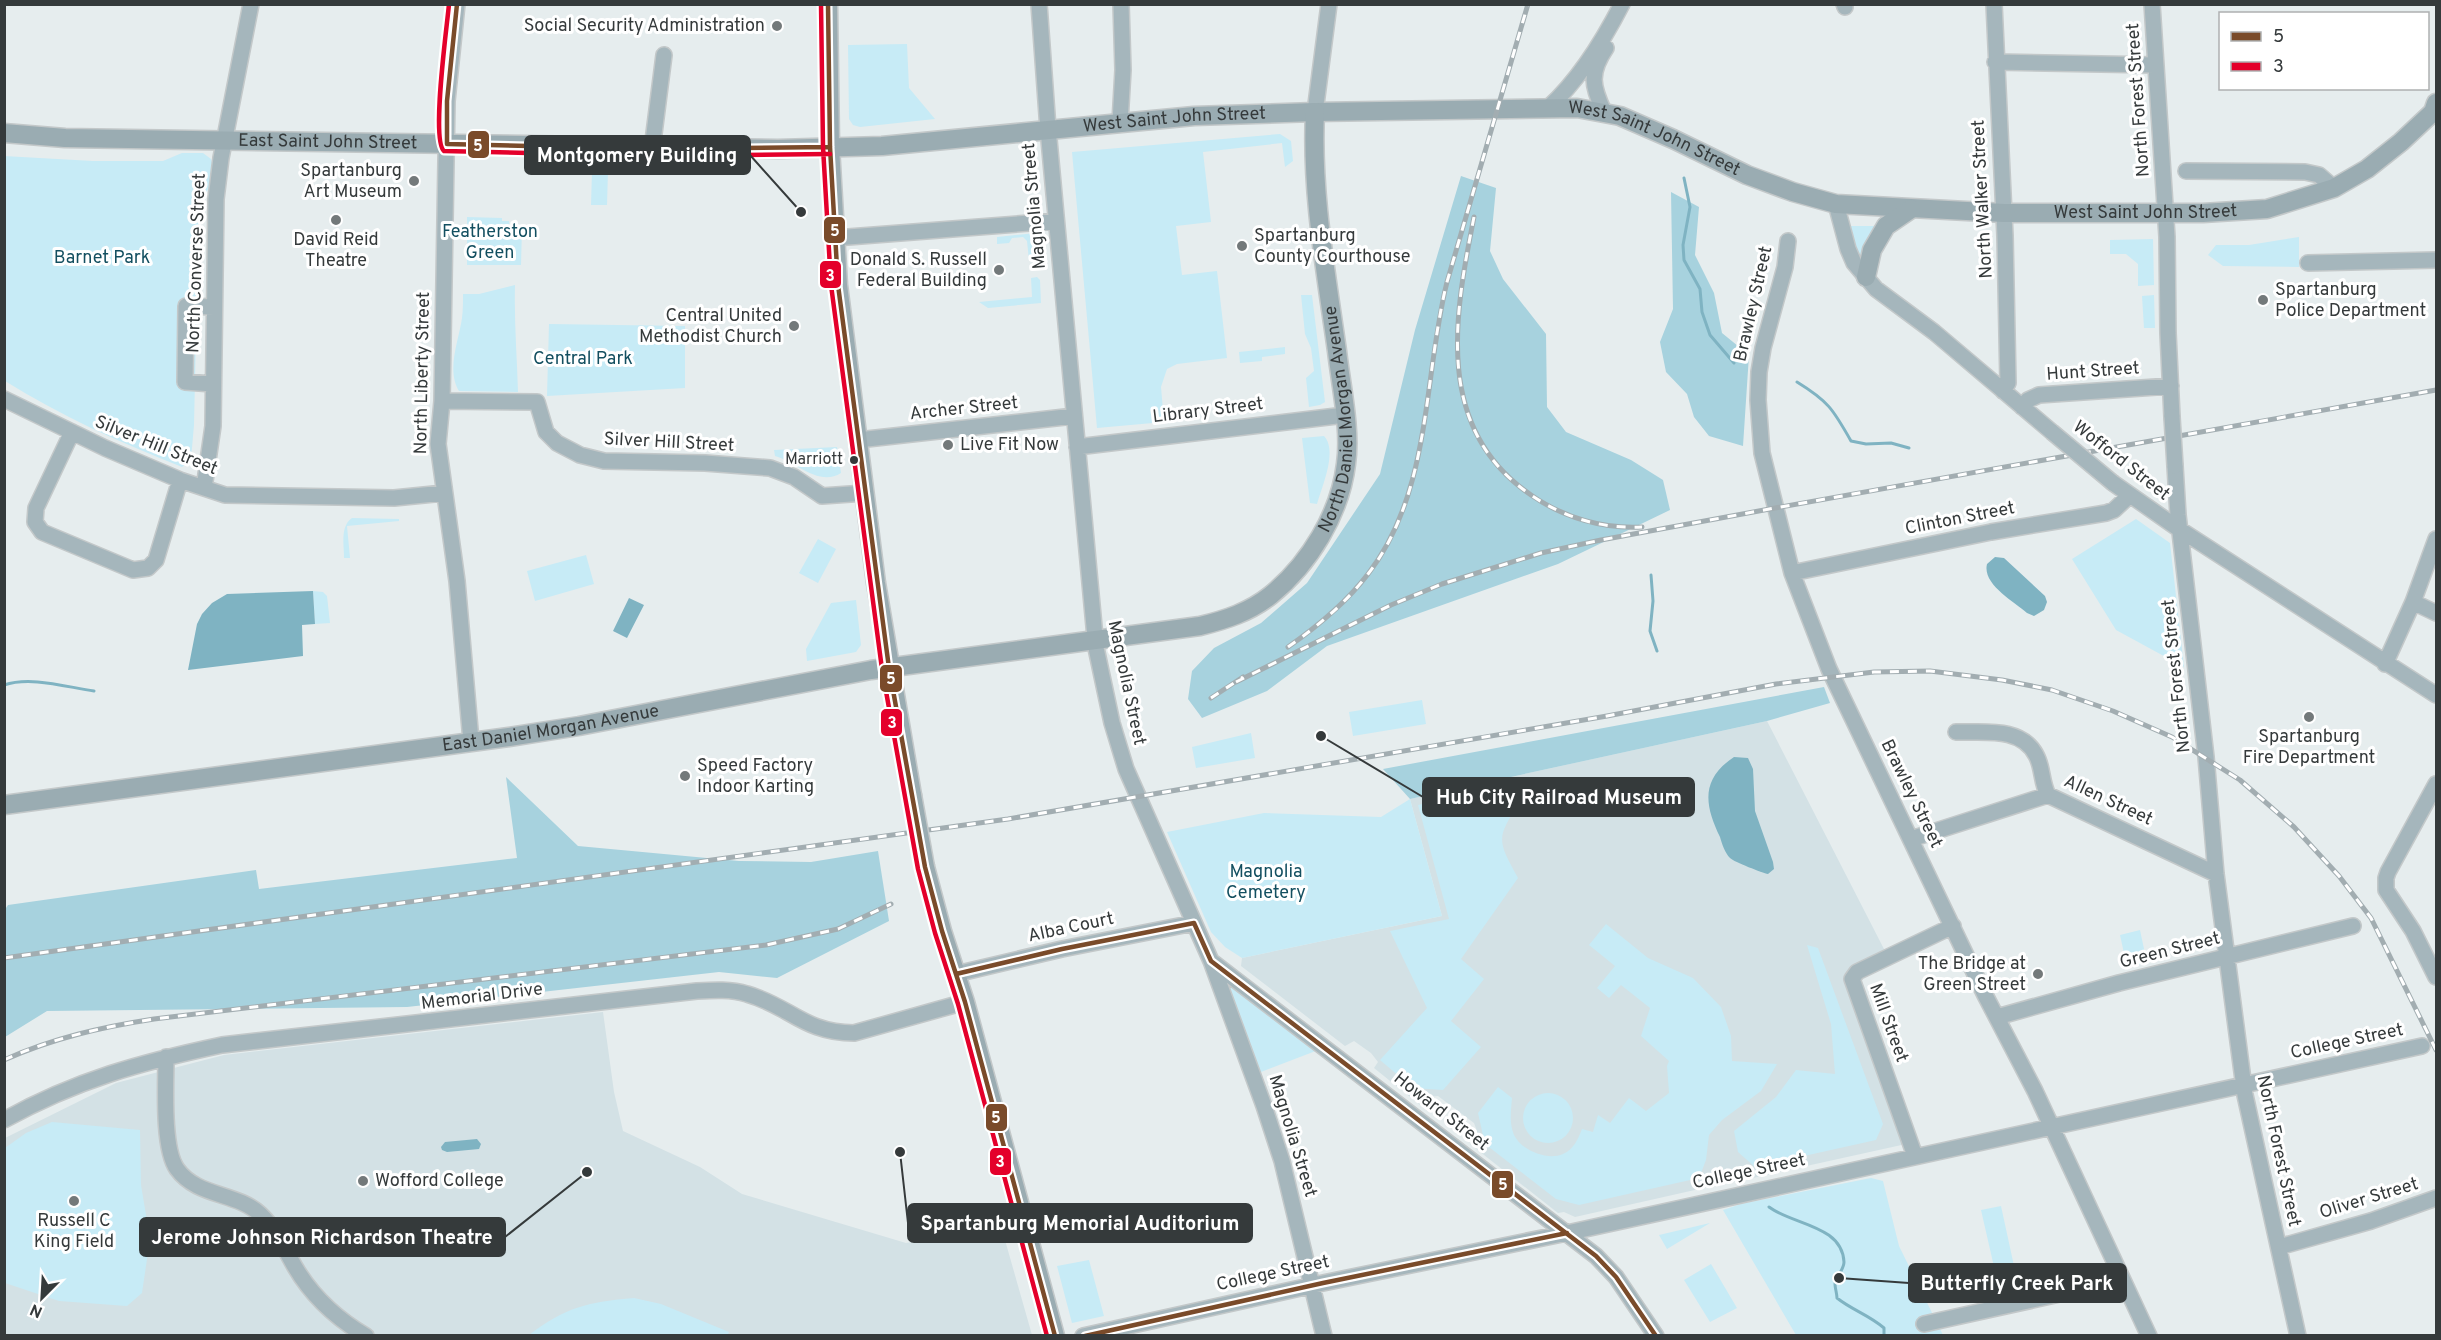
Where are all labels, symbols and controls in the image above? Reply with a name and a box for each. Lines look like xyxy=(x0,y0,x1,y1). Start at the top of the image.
legend xyxy=(2219,12,2429,90)
place label: Social Security Administration xyxy=(524,15,765,38)
marker: Social Security Administration xyxy=(770,19,784,33)
street label: North Forest Street xyxy=(2122,22,2156,178)
text: 5 xyxy=(2273,26,2284,49)
text: 3 xyxy=(2273,56,2284,79)
street label: West Saint John Street xyxy=(1568,96,1744,181)
street label: West Saint John Street xyxy=(1082,102,1266,138)
street label: North Walker Street xyxy=(1967,119,1999,279)
street label: East Saint John Street xyxy=(238,129,418,155)
line badge: 5 xyxy=(467,130,490,159)
callout: Montgomery Building xyxy=(525,136,750,174)
text: 5 xyxy=(473,137,483,157)
street label: Magnolia Street xyxy=(1018,142,1052,270)
text: Montgomery Building xyxy=(537,144,737,170)
place label: Spartanburg Art Museum xyxy=(300,160,402,204)
street label: North Converse Street xyxy=(182,173,212,353)
marker: Spartanburg Art Museum xyxy=(407,174,421,188)
street label: West Saint John Street xyxy=(2054,199,2238,225)
marker: David Reid Theatre xyxy=(329,213,343,227)
line badge: 5 xyxy=(823,216,846,244)
park label: Featherston Green xyxy=(442,221,538,265)
text: 5 xyxy=(830,222,840,242)
place label: Spartanburg County Courthouse xyxy=(1254,225,1410,269)
place label: David Reid Theatre xyxy=(293,229,379,273)
marker: Spartanburg County Courthouse xyxy=(1235,239,1249,253)
street label: Brawley Street xyxy=(1730,244,1778,364)
park label: Barnet Park xyxy=(54,247,150,270)
place label: Donald S. Russell Federal Building xyxy=(850,249,987,293)
line badge: 3 xyxy=(819,260,842,289)
marker: Donald S. Russell Federal Building xyxy=(992,263,1006,277)
text: 3 xyxy=(825,267,835,287)
place label: Spartanburg Police Department xyxy=(2275,279,2426,323)
street label: North Liberty Street xyxy=(410,291,436,455)
marker: Spartanburg Police Department xyxy=(2256,293,2270,307)
street label: North Daniel Morgan Avenue xyxy=(1313,304,1359,537)
place label: Central United Methodist Church xyxy=(639,305,782,349)
marker: Central United Methodist Church xyxy=(787,319,801,333)
park label: Central Park xyxy=(533,348,633,371)
street label: Hunt Street xyxy=(2046,357,2140,387)
street label: Archer Street xyxy=(909,392,1019,426)
street label: Library Street xyxy=(1151,393,1265,429)
street label: Silver Hill Street xyxy=(91,411,221,481)
street label: Wofford Street xyxy=(2068,416,2174,506)
street label: Silver Hill Street xyxy=(603,428,735,458)
place label: Live Fit Now xyxy=(960,434,1059,457)
marker: Live Fit Now xyxy=(941,438,955,452)
place label: Marriott xyxy=(785,450,843,470)
marker: Marriott xyxy=(848,454,860,466)
street label: Clinton Street xyxy=(1903,497,2017,541)
street label: North Forest Street xyxy=(2157,598,2197,754)
street label: Magnolia Street xyxy=(1102,619,1150,747)
line badge: 5 xyxy=(879,664,903,693)
text: 5 xyxy=(886,670,896,690)
street label: East Daniel Morgan Avenue xyxy=(441,699,661,757)
line badge: 3 xyxy=(880,708,903,737)
marker: Spartanburg Fire Department xyxy=(2302,710,2316,724)
text: 3 xyxy=(887,714,897,734)
place label: Spartanburg Fire Department xyxy=(2243,726,2375,770)
street label: Brawley Street xyxy=(1875,736,1947,852)
place label: Speed Factory Indoor Karting xyxy=(697,755,814,799)
marker: Speed Factory Indoor Karting xyxy=(678,769,692,783)
street label: Allen Street xyxy=(2060,770,2156,832)
callout: Hub City Railroad Museum xyxy=(1423,778,1694,816)
text: Hub City Railroad Museum xyxy=(1436,786,1682,812)
park label: Magnolia Cemetery xyxy=(1226,861,1306,905)
street label: Alba Court xyxy=(1026,908,1116,948)
street label: Green Street xyxy=(2117,927,2223,975)
place label: The Bridge at Green Street xyxy=(1918,953,2026,997)
marker: The Bridge at Green Street xyxy=(2031,967,2045,981)
street label: Memorial Drive xyxy=(420,978,544,1016)
street label: Mill Street xyxy=(1863,980,1913,1066)
street label: College Street xyxy=(2288,1019,2406,1065)
street label: Howard Street xyxy=(1388,1067,1494,1157)
street label: Magnolia Street xyxy=(1262,1072,1322,1200)
street label: North Forest Street xyxy=(2251,1073,2305,1229)
line badge: 5 xyxy=(985,1103,1008,1132)
text: 5 xyxy=(991,1109,1001,1129)
line badge: 3 xyxy=(989,1147,1012,1176)
street label: College Street xyxy=(1690,1149,1808,1195)
text: 3 xyxy=(995,1153,1005,1173)
place label: Wofford College xyxy=(375,1170,504,1193)
line badge: 5 xyxy=(1491,1170,1514,1199)
street label: Oliver Street xyxy=(2317,1173,2421,1225)
marker: Wofford College xyxy=(356,1174,370,1188)
text: 5 xyxy=(1498,1176,1508,1196)
marker: Russell C King Field xyxy=(67,1194,81,1208)
callout: Spartanburg Memorial Auditorium xyxy=(908,1204,1252,1242)
place label: Russell C King Field xyxy=(34,1210,114,1254)
text: Spartanburg Memorial Auditorium xyxy=(921,1212,1239,1238)
callout: Jerome Johnson Richardson Theatre xyxy=(140,1218,505,1256)
text: Jerome Johnson Richardson Theatre xyxy=(151,1226,493,1252)
street label: College Street xyxy=(1214,1251,1332,1297)
callout: Butterfly Creek Park xyxy=(1909,1264,2126,1302)
north arrow xyxy=(12,1268,72,1328)
text: Butterfly Creek Park xyxy=(1921,1272,2113,1298)
text: N xyxy=(27,1298,46,1321)

